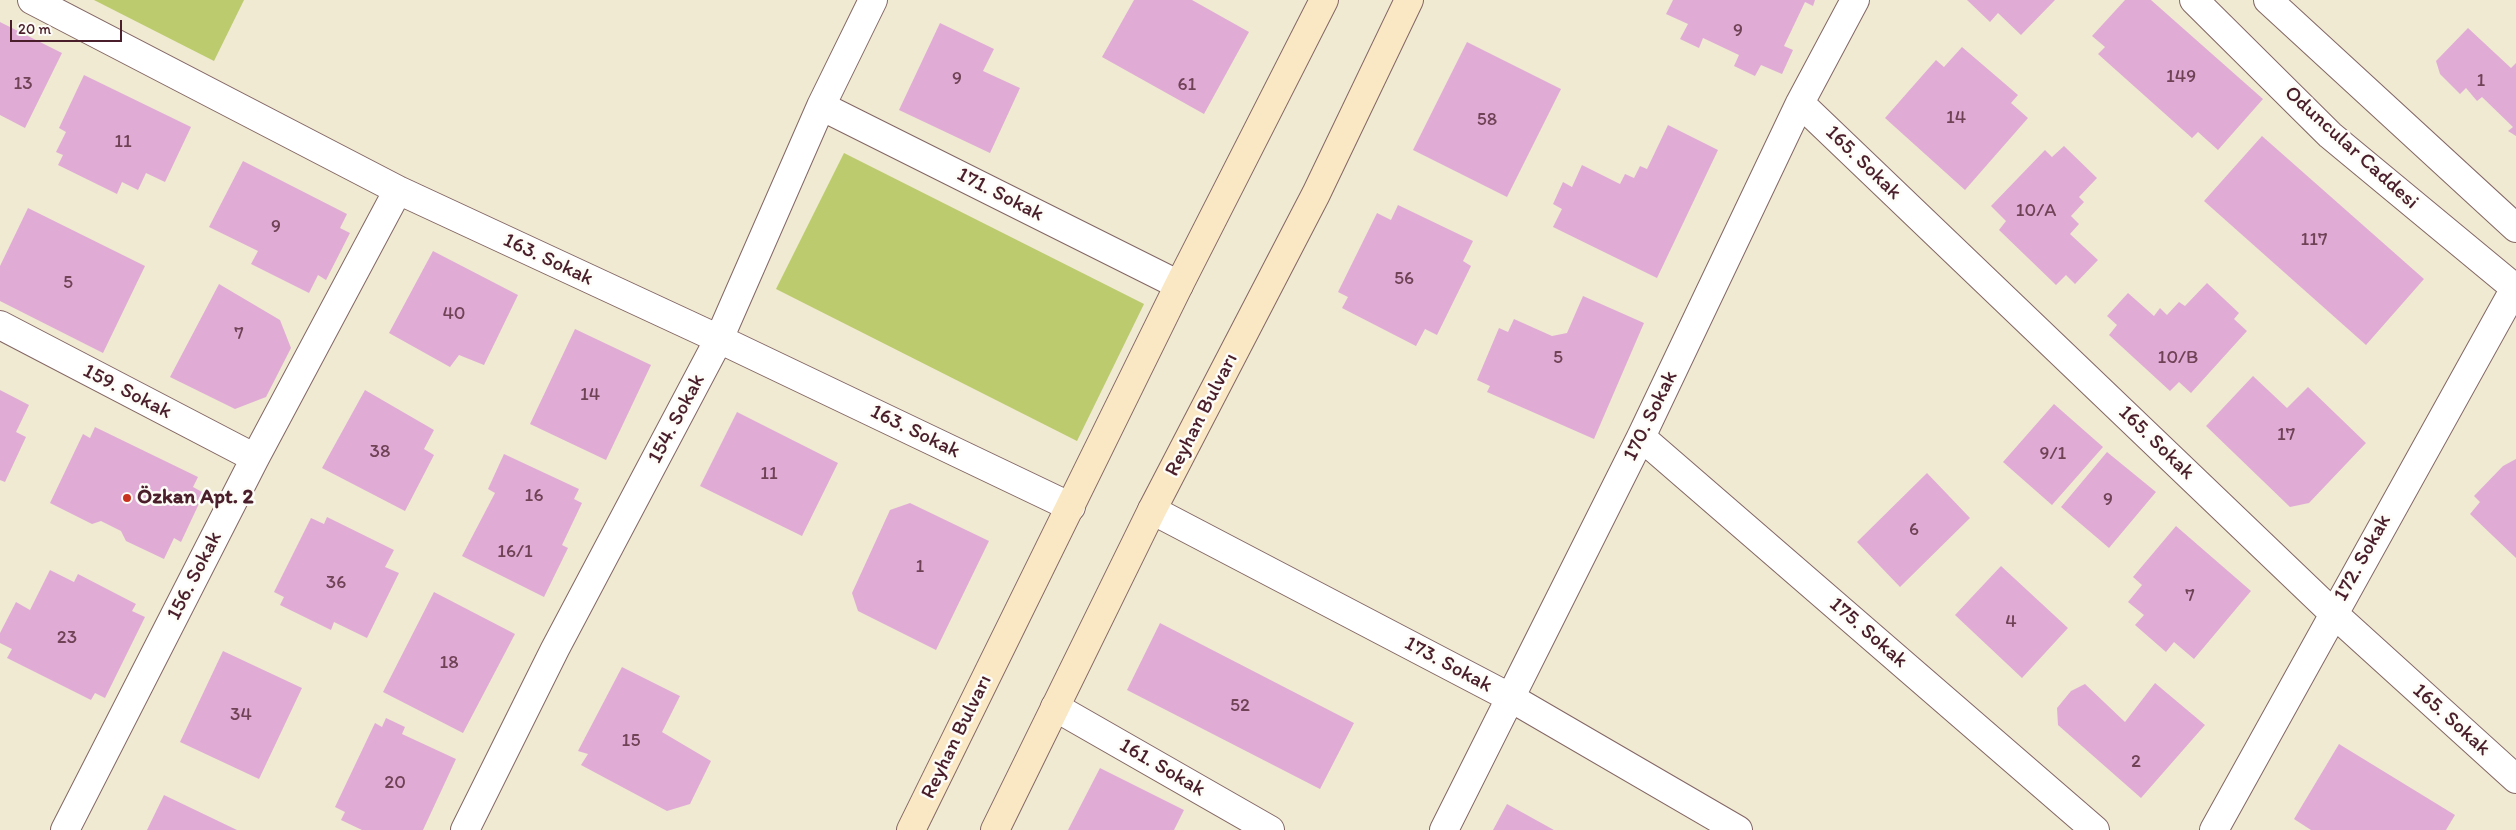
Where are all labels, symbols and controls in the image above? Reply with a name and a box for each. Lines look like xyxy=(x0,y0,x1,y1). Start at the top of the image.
scale bar xyxy=(12,10,125,42)
text: 20 m xyxy=(18,20,51,38)
house number: 9 xyxy=(1733,20,1743,42)
house number: 149 xyxy=(2166,66,2196,88)
house number: 9 xyxy=(952,68,962,90)
house number: 1 xyxy=(2477,70,2485,92)
house number: 13 xyxy=(13,73,33,95)
house number: 61 xyxy=(1178,74,1196,96)
street label: Oduncular Caddesi xyxy=(2279,81,2423,215)
house number: 14 xyxy=(1946,107,1966,129)
house number: 58 xyxy=(1477,109,1497,131)
street label: 165. Sokak xyxy=(1820,121,1906,205)
house number: 11 xyxy=(114,131,132,153)
street label: 171. Sokak xyxy=(952,162,1048,228)
house number: 10/A xyxy=(2016,200,2056,222)
house number: 9 xyxy=(271,216,281,238)
street label: 163. Sokak xyxy=(499,228,597,292)
house number: 117 xyxy=(2300,229,2328,251)
house number: 56 xyxy=(1394,268,1414,290)
house number: 5 xyxy=(63,272,73,294)
house number: 40 xyxy=(442,303,466,325)
house number: 7 xyxy=(234,323,244,345)
house number: 5 xyxy=(1553,347,1563,369)
house number: 10/B xyxy=(2158,347,2198,369)
street label: Reyhan Bulvarı xyxy=(1160,349,1244,481)
street label: 159. Sokak xyxy=(78,359,176,425)
street label: 170. Sokak xyxy=(1618,367,1684,465)
street label: 154. Sokak xyxy=(643,370,711,468)
house number: 14 xyxy=(580,384,600,406)
street label: 163. Sokak xyxy=(866,399,964,465)
street label: 165. Sokak xyxy=(2113,401,2199,485)
house number: 17 xyxy=(2277,424,2295,446)
house number: 38 xyxy=(370,441,390,463)
house number: 9/1 xyxy=(2040,443,2066,465)
house number: 11 xyxy=(760,463,778,485)
place label: Özkan Apt. 2 xyxy=(137,485,254,511)
house number: 16 xyxy=(525,485,543,507)
house number: 9 xyxy=(2103,489,2113,511)
marker: Özkan Apt. 2 xyxy=(121,492,133,504)
street label: 172. Sokak xyxy=(2329,510,2397,606)
house number: 6 xyxy=(1909,519,1919,541)
street label: 156. Sokak xyxy=(162,527,228,625)
house number: 16/1 xyxy=(497,541,533,563)
house number: 1 xyxy=(916,556,924,578)
house number: 36 xyxy=(326,572,346,594)
house number: 7 xyxy=(2185,585,2195,607)
street label: 175. Sokak xyxy=(1824,592,1912,674)
house number: 4 xyxy=(2005,611,2017,633)
house number: 23 xyxy=(57,627,77,649)
street label: 173. Sokak xyxy=(1400,631,1496,699)
house number: 18 xyxy=(439,652,459,674)
street label: Reyhan Bulvarı xyxy=(916,671,998,803)
street label: 165. Sokak xyxy=(2407,678,2495,762)
house number: 52 xyxy=(1230,695,1250,717)
house number: 34 xyxy=(230,704,252,726)
house number: 15 xyxy=(622,730,640,752)
street label: 161. Sokak xyxy=(1115,733,1209,803)
house number: 2 xyxy=(2131,751,2141,773)
house number: 20 xyxy=(384,772,406,794)

